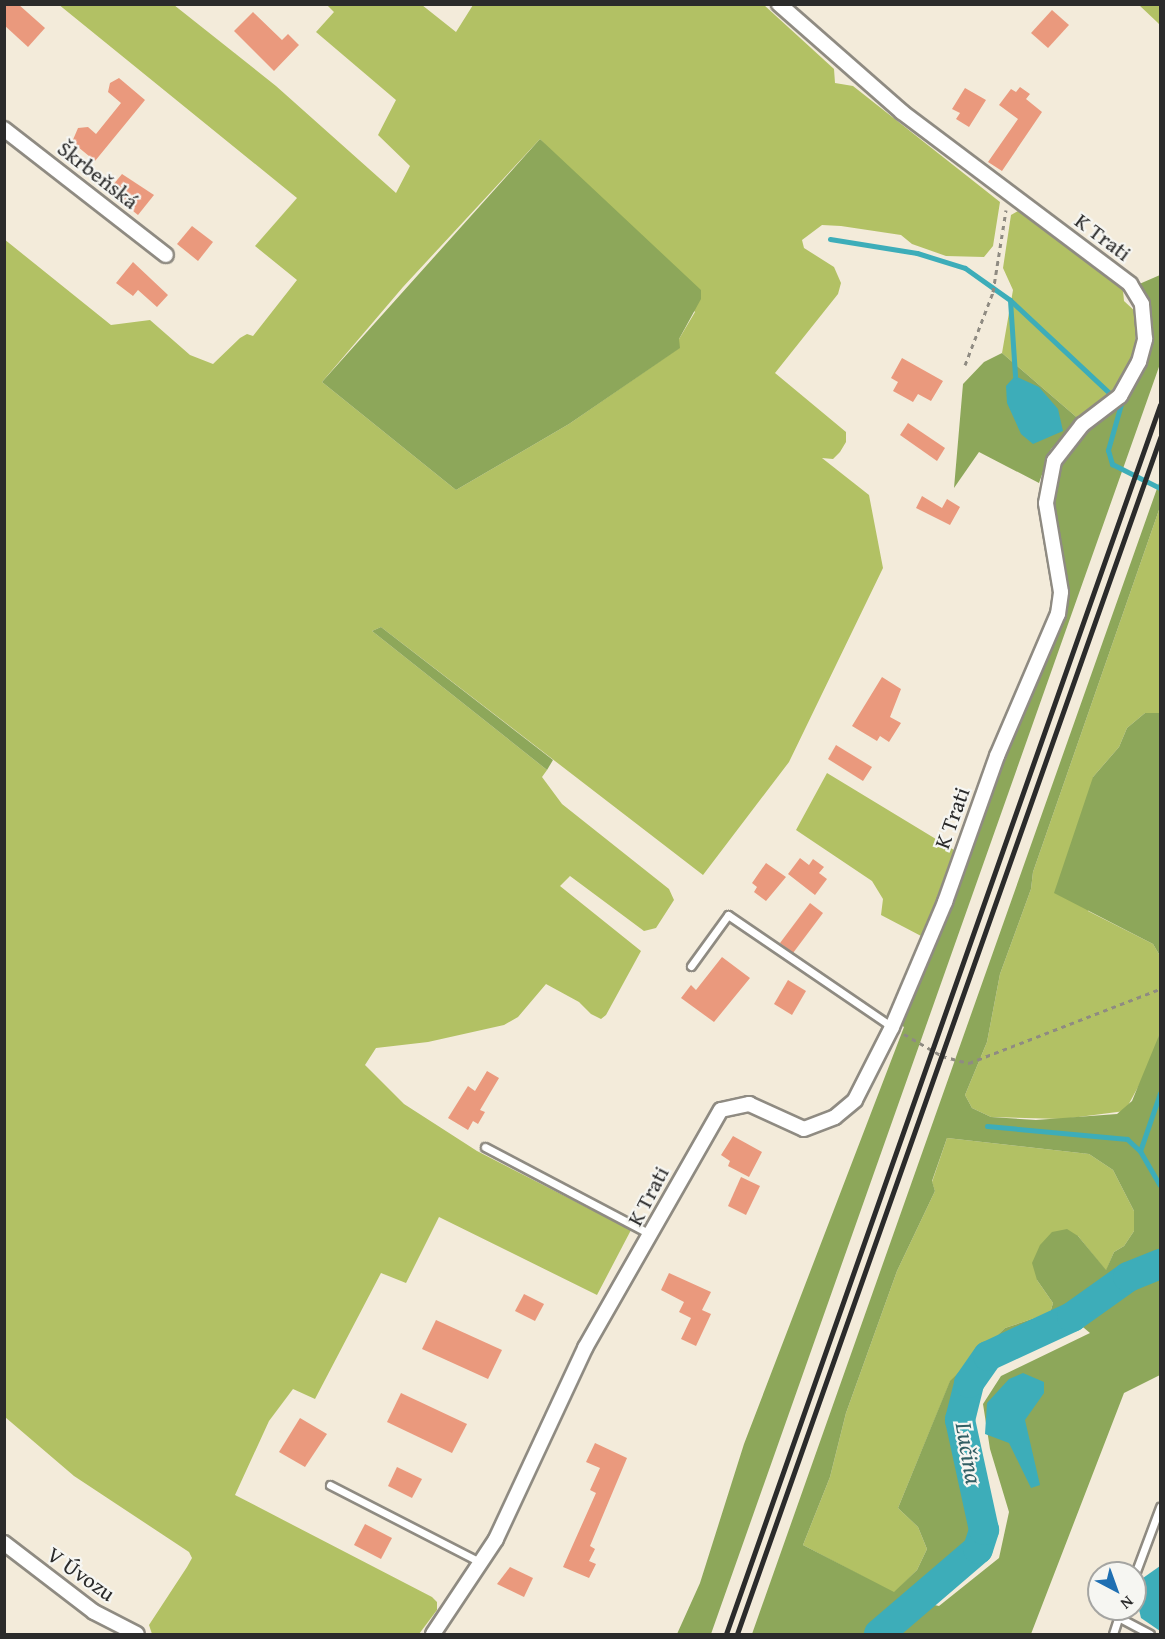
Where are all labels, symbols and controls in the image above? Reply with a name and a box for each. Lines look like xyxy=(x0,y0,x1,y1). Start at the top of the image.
street label: Škrbeňská xyxy=(52,135,144,215)
street label: K Trati xyxy=(1070,207,1136,267)
street label: K Trati xyxy=(929,784,975,852)
street label: K Trati xyxy=(621,1162,675,1230)
water label: Lučina xyxy=(949,1420,989,1486)
street label: V Úvozu xyxy=(42,1541,120,1607)
north arrow xyxy=(1087,1561,1147,1621)
text: N xyxy=(1116,1591,1139,1616)

